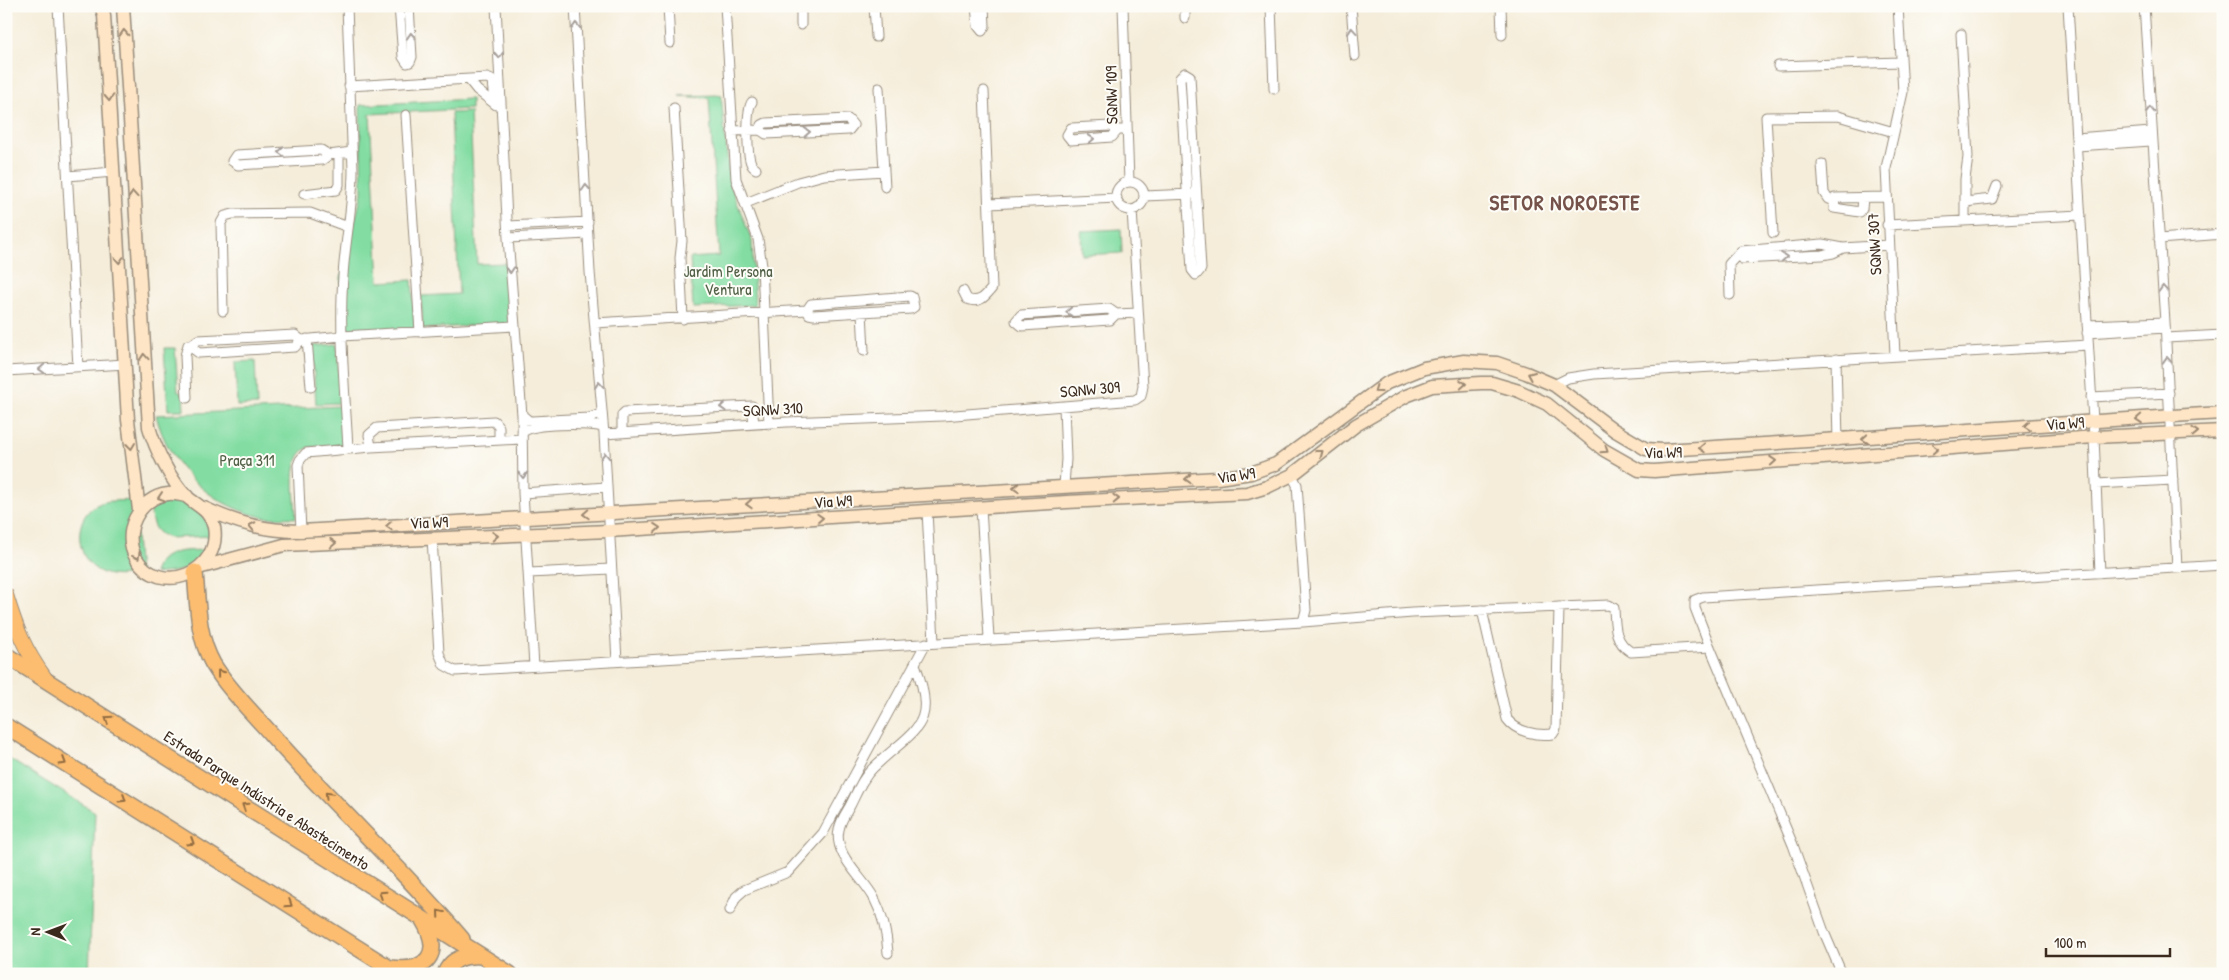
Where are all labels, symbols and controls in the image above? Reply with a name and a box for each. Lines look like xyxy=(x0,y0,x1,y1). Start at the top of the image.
one-way arrow xyxy=(570,22,581,30)
one-way arrow xyxy=(1347,27,1358,35)
one-way arrow xyxy=(119,29,130,37)
one-way arrow xyxy=(406,32,416,40)
one-way arrow xyxy=(493,51,504,59)
street label: SQNW 109 xyxy=(1099,65,1123,125)
one-way arrow xyxy=(104,95,115,103)
one-way arrow xyxy=(2144,105,2155,113)
one-way arrow xyxy=(803,127,811,138)
one-way arrow xyxy=(1088,134,1096,145)
one-way arrow xyxy=(277,147,285,158)
one-way arrow xyxy=(580,184,591,192)
district label: SETOR NOROESTE xyxy=(1490,188,1640,217)
one-way arrow xyxy=(128,191,139,199)
street label: SQNW 307 xyxy=(1861,212,1887,276)
one-way arrow xyxy=(1780,251,1788,262)
one-way arrow xyxy=(114,257,125,265)
park label: Jardim Persona Ventura xyxy=(683,260,773,300)
one-way arrow xyxy=(504,266,515,274)
one-way arrow xyxy=(2157,285,2168,293)
one-way arrow xyxy=(1065,306,1073,317)
one-way arrow xyxy=(138,353,149,361)
one-way arrow xyxy=(2161,355,2172,363)
one-way arrow xyxy=(38,363,46,374)
one-way arrow xyxy=(1527,371,1536,382)
street label: SQNW 309 xyxy=(1059,375,1121,403)
one-way arrow xyxy=(1459,379,1467,390)
one-way arrow xyxy=(594,381,605,389)
one-way arrow xyxy=(1373,384,1383,393)
street label: SQNW 310 xyxy=(742,396,804,422)
one-way arrow xyxy=(718,402,726,413)
street label: Via W9 xyxy=(2045,411,2085,435)
one-way arrow xyxy=(2135,413,2143,424)
one-way arrow xyxy=(2022,420,2030,431)
one-way arrow xyxy=(2192,427,2199,437)
one-way arrow xyxy=(1860,433,1868,444)
street label: Via W9 xyxy=(1644,441,1682,463)
one-way arrow xyxy=(125,443,136,451)
one-way arrow xyxy=(1698,443,1706,454)
one-way arrow xyxy=(1600,444,1609,453)
one-way arrow xyxy=(1931,444,1939,455)
park label: Praça 311 xyxy=(219,449,275,471)
one-way arrow xyxy=(1314,450,1324,459)
one-way arrow xyxy=(599,452,610,460)
one-way arrow xyxy=(1769,456,1777,467)
street label: Via W9 xyxy=(1216,461,1257,489)
one-way arrow xyxy=(518,472,528,480)
one-way arrow xyxy=(1184,474,1192,485)
one-way arrow xyxy=(1011,483,1019,494)
street label: Via W9 xyxy=(813,489,853,513)
one-way arrow xyxy=(157,491,166,501)
one-way arrow xyxy=(1112,494,1120,505)
one-way arrow xyxy=(744,499,752,510)
one-way arrow xyxy=(582,509,590,520)
street label: Via W9 xyxy=(409,510,449,534)
one-way arrow xyxy=(816,513,824,524)
one-way arrow xyxy=(385,520,393,531)
one-way arrow xyxy=(248,521,257,532)
one-way arrow xyxy=(654,523,662,534)
one-way arrow xyxy=(491,530,499,541)
one-way arrow xyxy=(329,537,337,548)
one-way arrow xyxy=(131,550,141,559)
one-way arrow xyxy=(218,670,226,679)
one-way arrow xyxy=(104,715,113,725)
street label: Estrada Parque Indústria e Abastecimento xyxy=(160,725,375,875)
one-way arrow xyxy=(58,756,67,765)
one-way arrow xyxy=(325,792,334,801)
one-way arrow xyxy=(117,793,126,803)
one-way arrow xyxy=(241,803,250,812)
one-way arrow xyxy=(185,836,194,845)
one-way arrow xyxy=(378,890,387,900)
one-way arrow xyxy=(284,897,293,907)
north arrow xyxy=(22,908,72,958)
one-way arrow xyxy=(437,909,446,918)
scale bar xyxy=(2046,925,2170,957)
text: N xyxy=(25,927,44,936)
text: 100 m xyxy=(2054,932,2087,953)

